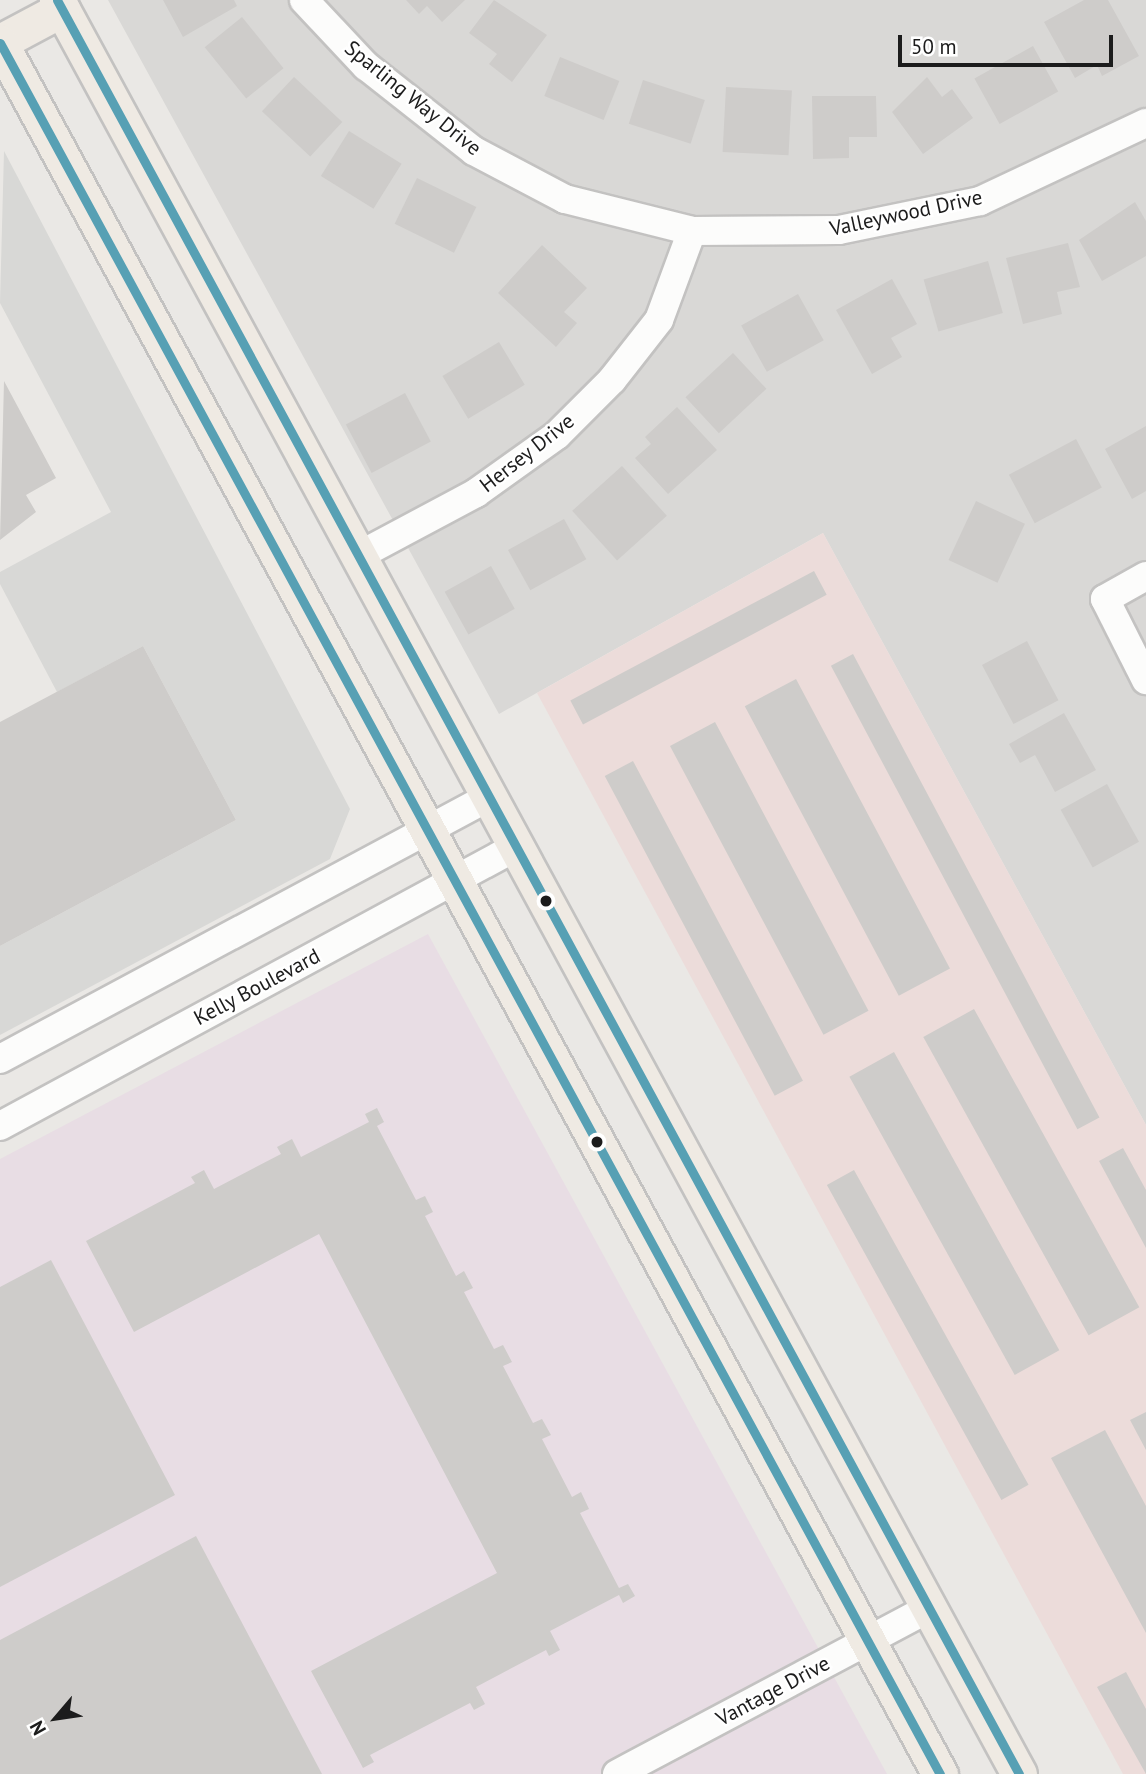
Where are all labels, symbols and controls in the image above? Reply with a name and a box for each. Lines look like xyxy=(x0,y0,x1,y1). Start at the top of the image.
scale bar xyxy=(901,21,1116,65)
text: 50 m xyxy=(911,33,957,60)
street label: Sparling Way Drive xyxy=(339,35,487,161)
street label: Valleywood Drive xyxy=(827,185,985,241)
street label: Hersey Drive xyxy=(475,408,579,498)
unlabelled marker xyxy=(539,894,553,908)
street label: Kelly Boulevard xyxy=(189,943,325,1031)
unlabelled marker xyxy=(590,1135,604,1149)
street label: Vantage Drive xyxy=(712,1651,834,1731)
north arrow xyxy=(21,1683,91,1753)
text: N xyxy=(24,1717,51,1739)

